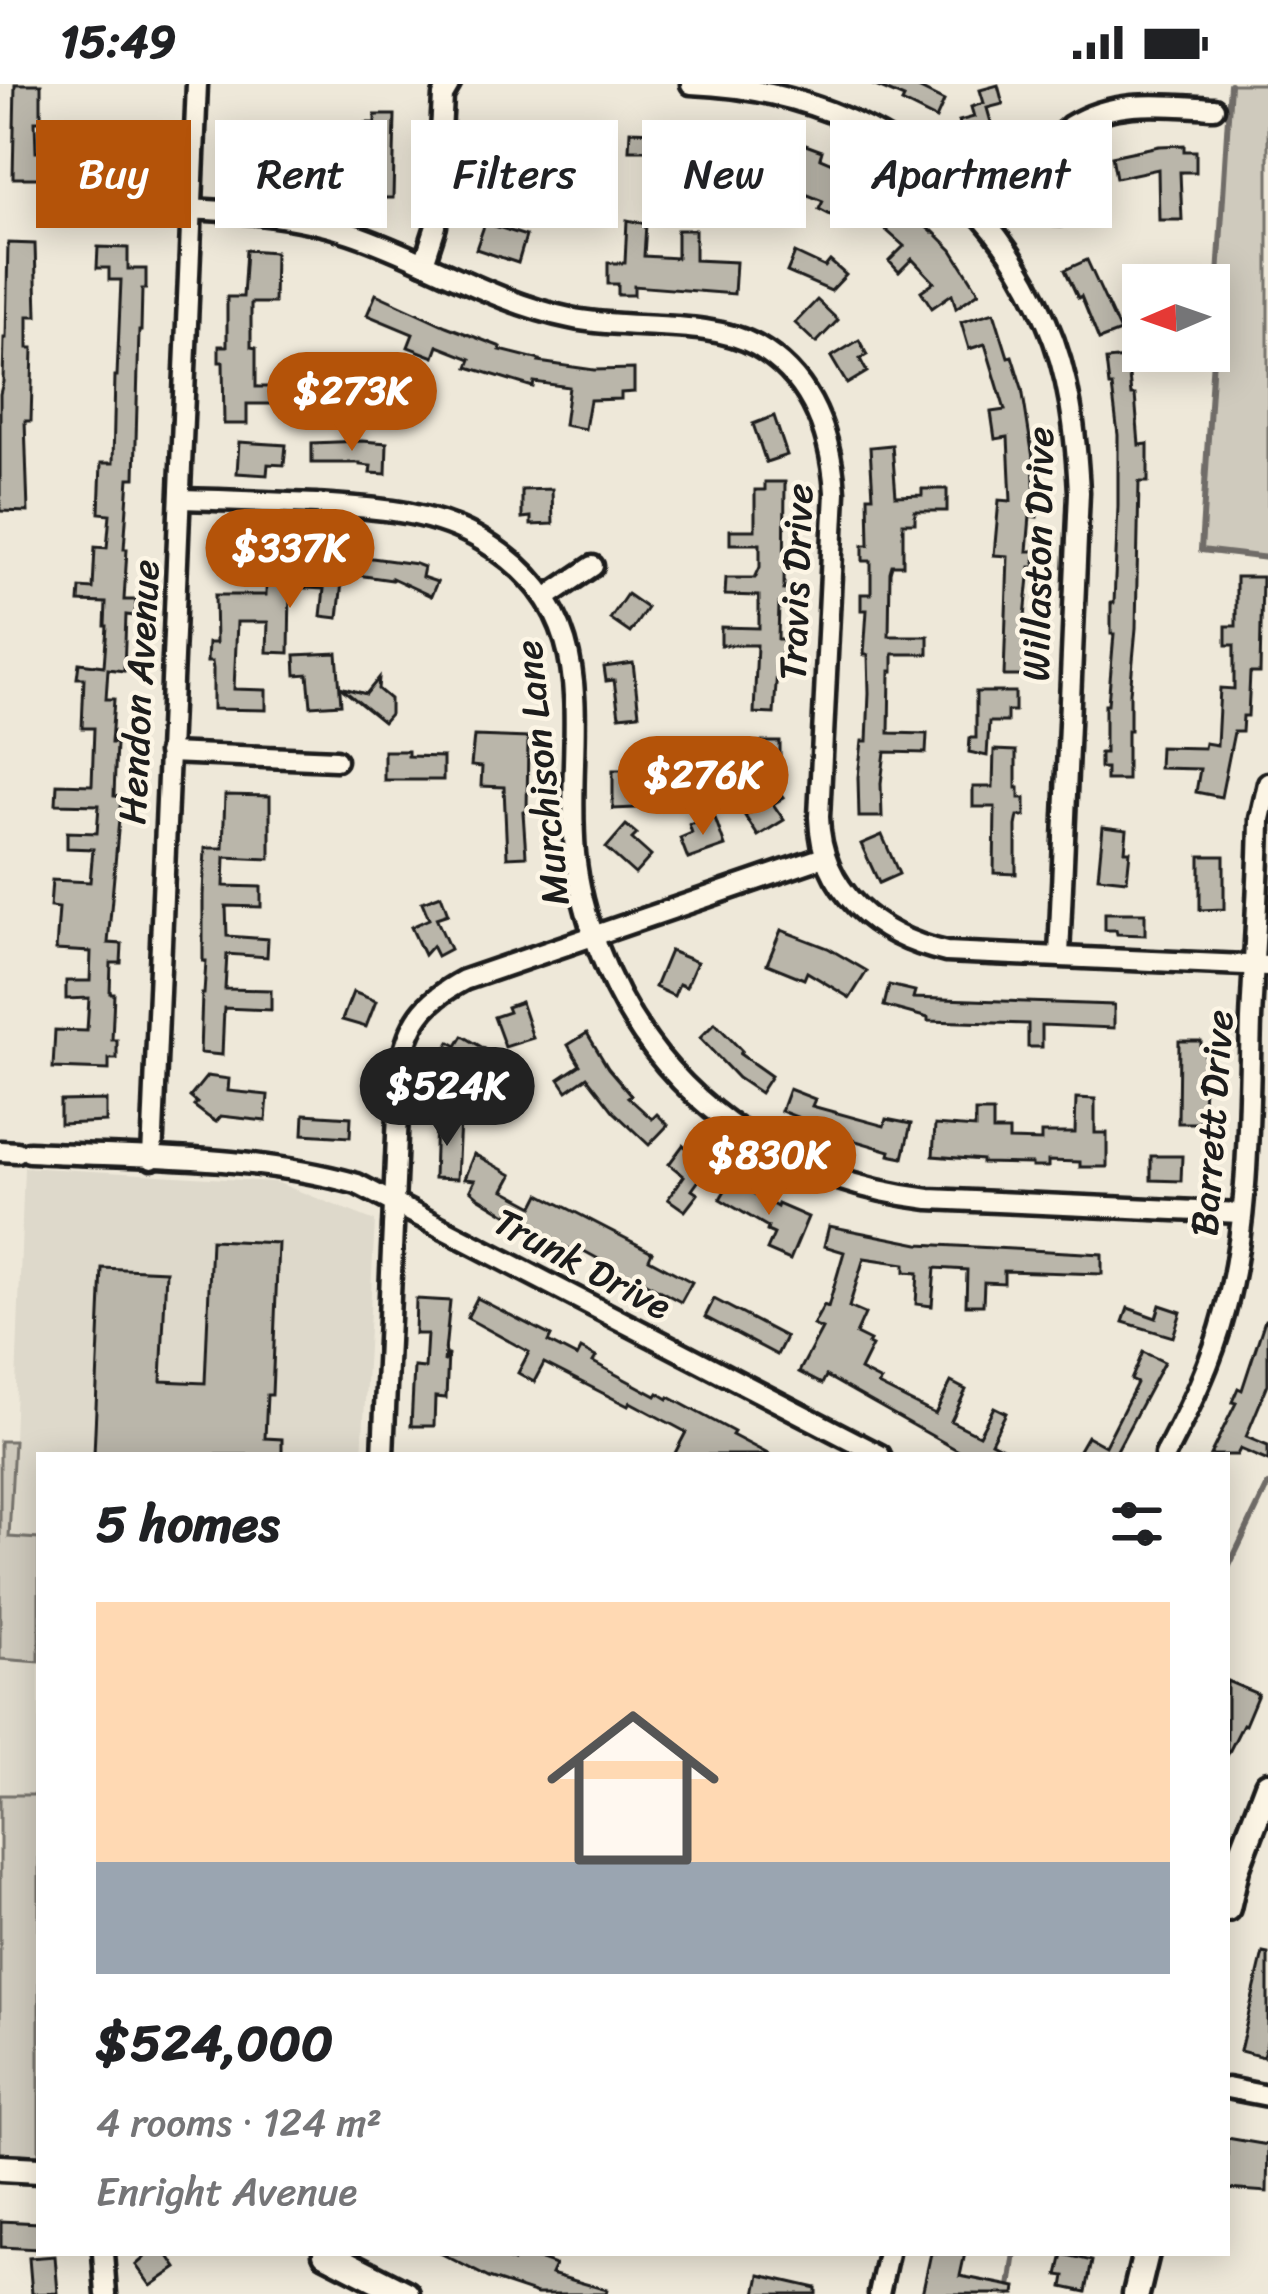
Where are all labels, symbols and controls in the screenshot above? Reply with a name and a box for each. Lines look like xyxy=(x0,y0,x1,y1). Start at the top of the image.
text: 15:49 xyxy=(60,2,176,82)
chip: Buy xyxy=(36,120,191,228)
chip: Rent xyxy=(215,120,387,228)
chip: Filters xyxy=(411,120,618,228)
chip: New xyxy=(642,120,806,228)
chip: Apartment xyxy=(830,120,1112,228)
north arrow xyxy=(1122,264,1230,372)
map controls xyxy=(1122,264,1230,372)
pin: $273K xyxy=(268,352,436,454)
text: $273K xyxy=(294,356,410,425)
street label: Willaston Drive xyxy=(1001,426,1074,682)
street label: Travis Drive xyxy=(758,482,833,682)
pin: $337K xyxy=(206,509,374,611)
text: $337K xyxy=(232,513,348,582)
street label: Hendon Avenue xyxy=(97,558,180,826)
street label: Murchison Lane xyxy=(493,637,590,909)
pin: $276K xyxy=(619,736,787,838)
text: $276K xyxy=(645,740,761,809)
street label: Barrett Drive xyxy=(1169,1007,1254,1239)
pin: $524K xyxy=(363,1047,531,1149)
text: $524K xyxy=(387,1051,507,1120)
pin: $830K xyxy=(685,1116,853,1218)
text: $830K xyxy=(709,1120,829,1189)
street label: Trunk Drive xyxy=(481,1187,685,1340)
text: 5 homes xyxy=(96,1479,279,1569)
icon: filters xyxy=(1104,1491,1170,1557)
icon: home xyxy=(525,1680,741,1896)
text: $524,000 xyxy=(96,1998,333,2088)
text: 4 rooms · 124 m² xyxy=(96,2088,382,2157)
text: Enright Avenue xyxy=(96,2157,357,2226)

